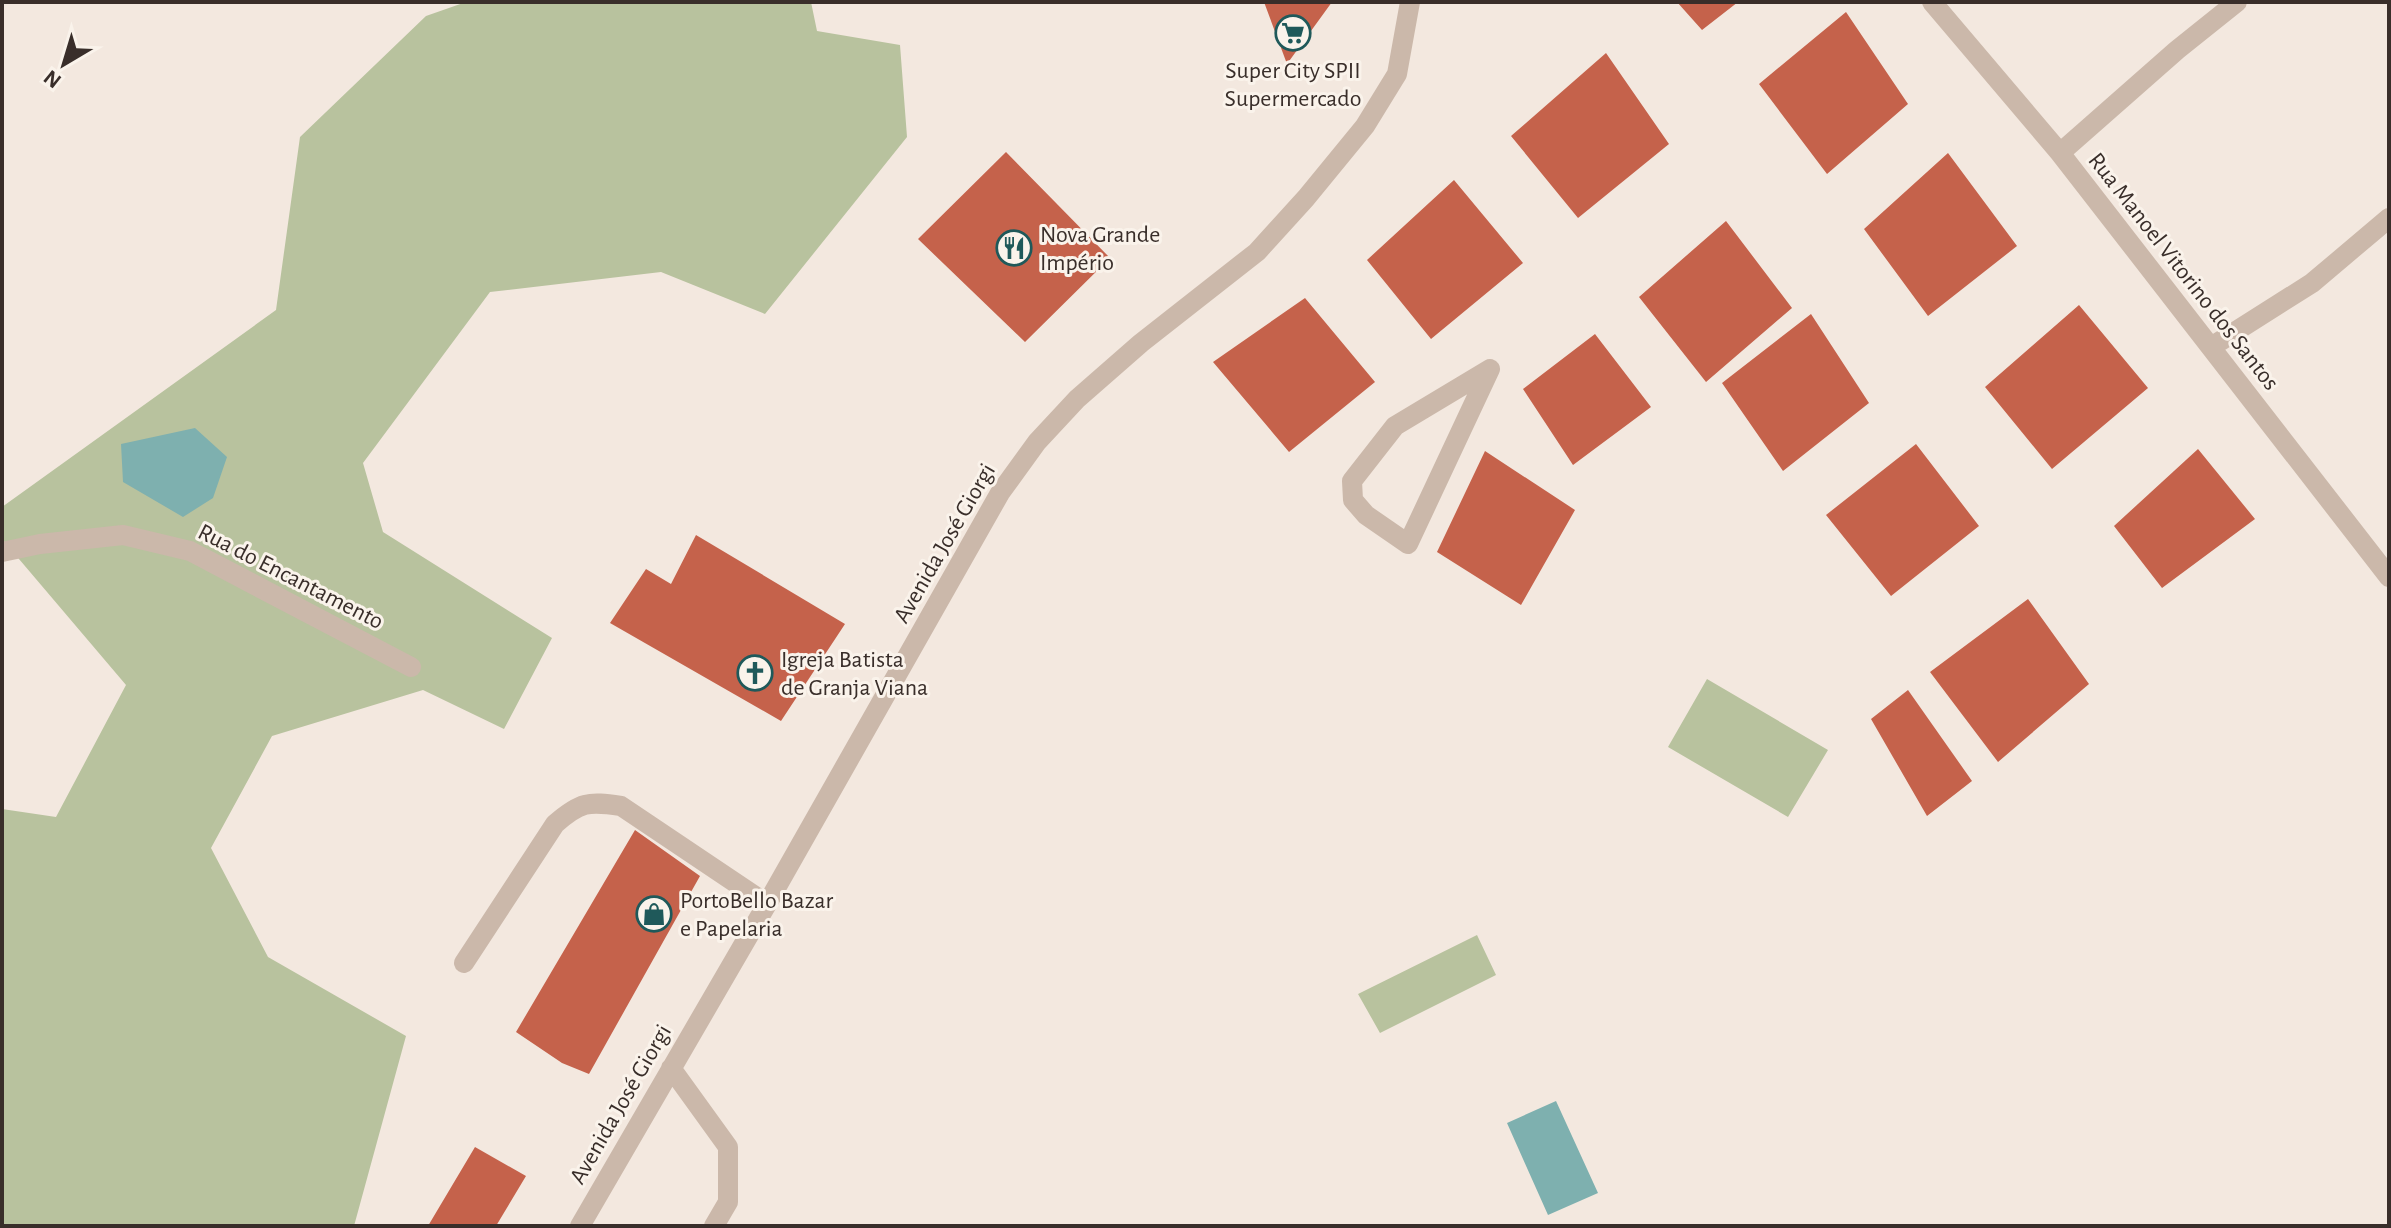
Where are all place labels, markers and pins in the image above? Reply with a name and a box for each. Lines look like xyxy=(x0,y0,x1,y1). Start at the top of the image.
supermarket icon: Super City SPII Supermercado xyxy=(1274,14,1312,52)
place label: Super City SPII Supermercado xyxy=(1225,59,1361,111)
place label: Nova Grande Império xyxy=(1040,223,1160,275)
restaurant icon: Nova Grande Império xyxy=(995,229,1033,267)
place label: Igreja Batista de Granja Viana xyxy=(781,648,928,700)
church icon: Igreja Batista de Granja Viana xyxy=(736,654,774,692)
place label: PortoBello Bazar e Papelaria xyxy=(680,889,833,941)
shop icon: PortoBello Bazar e Papelaria xyxy=(635,895,673,933)

